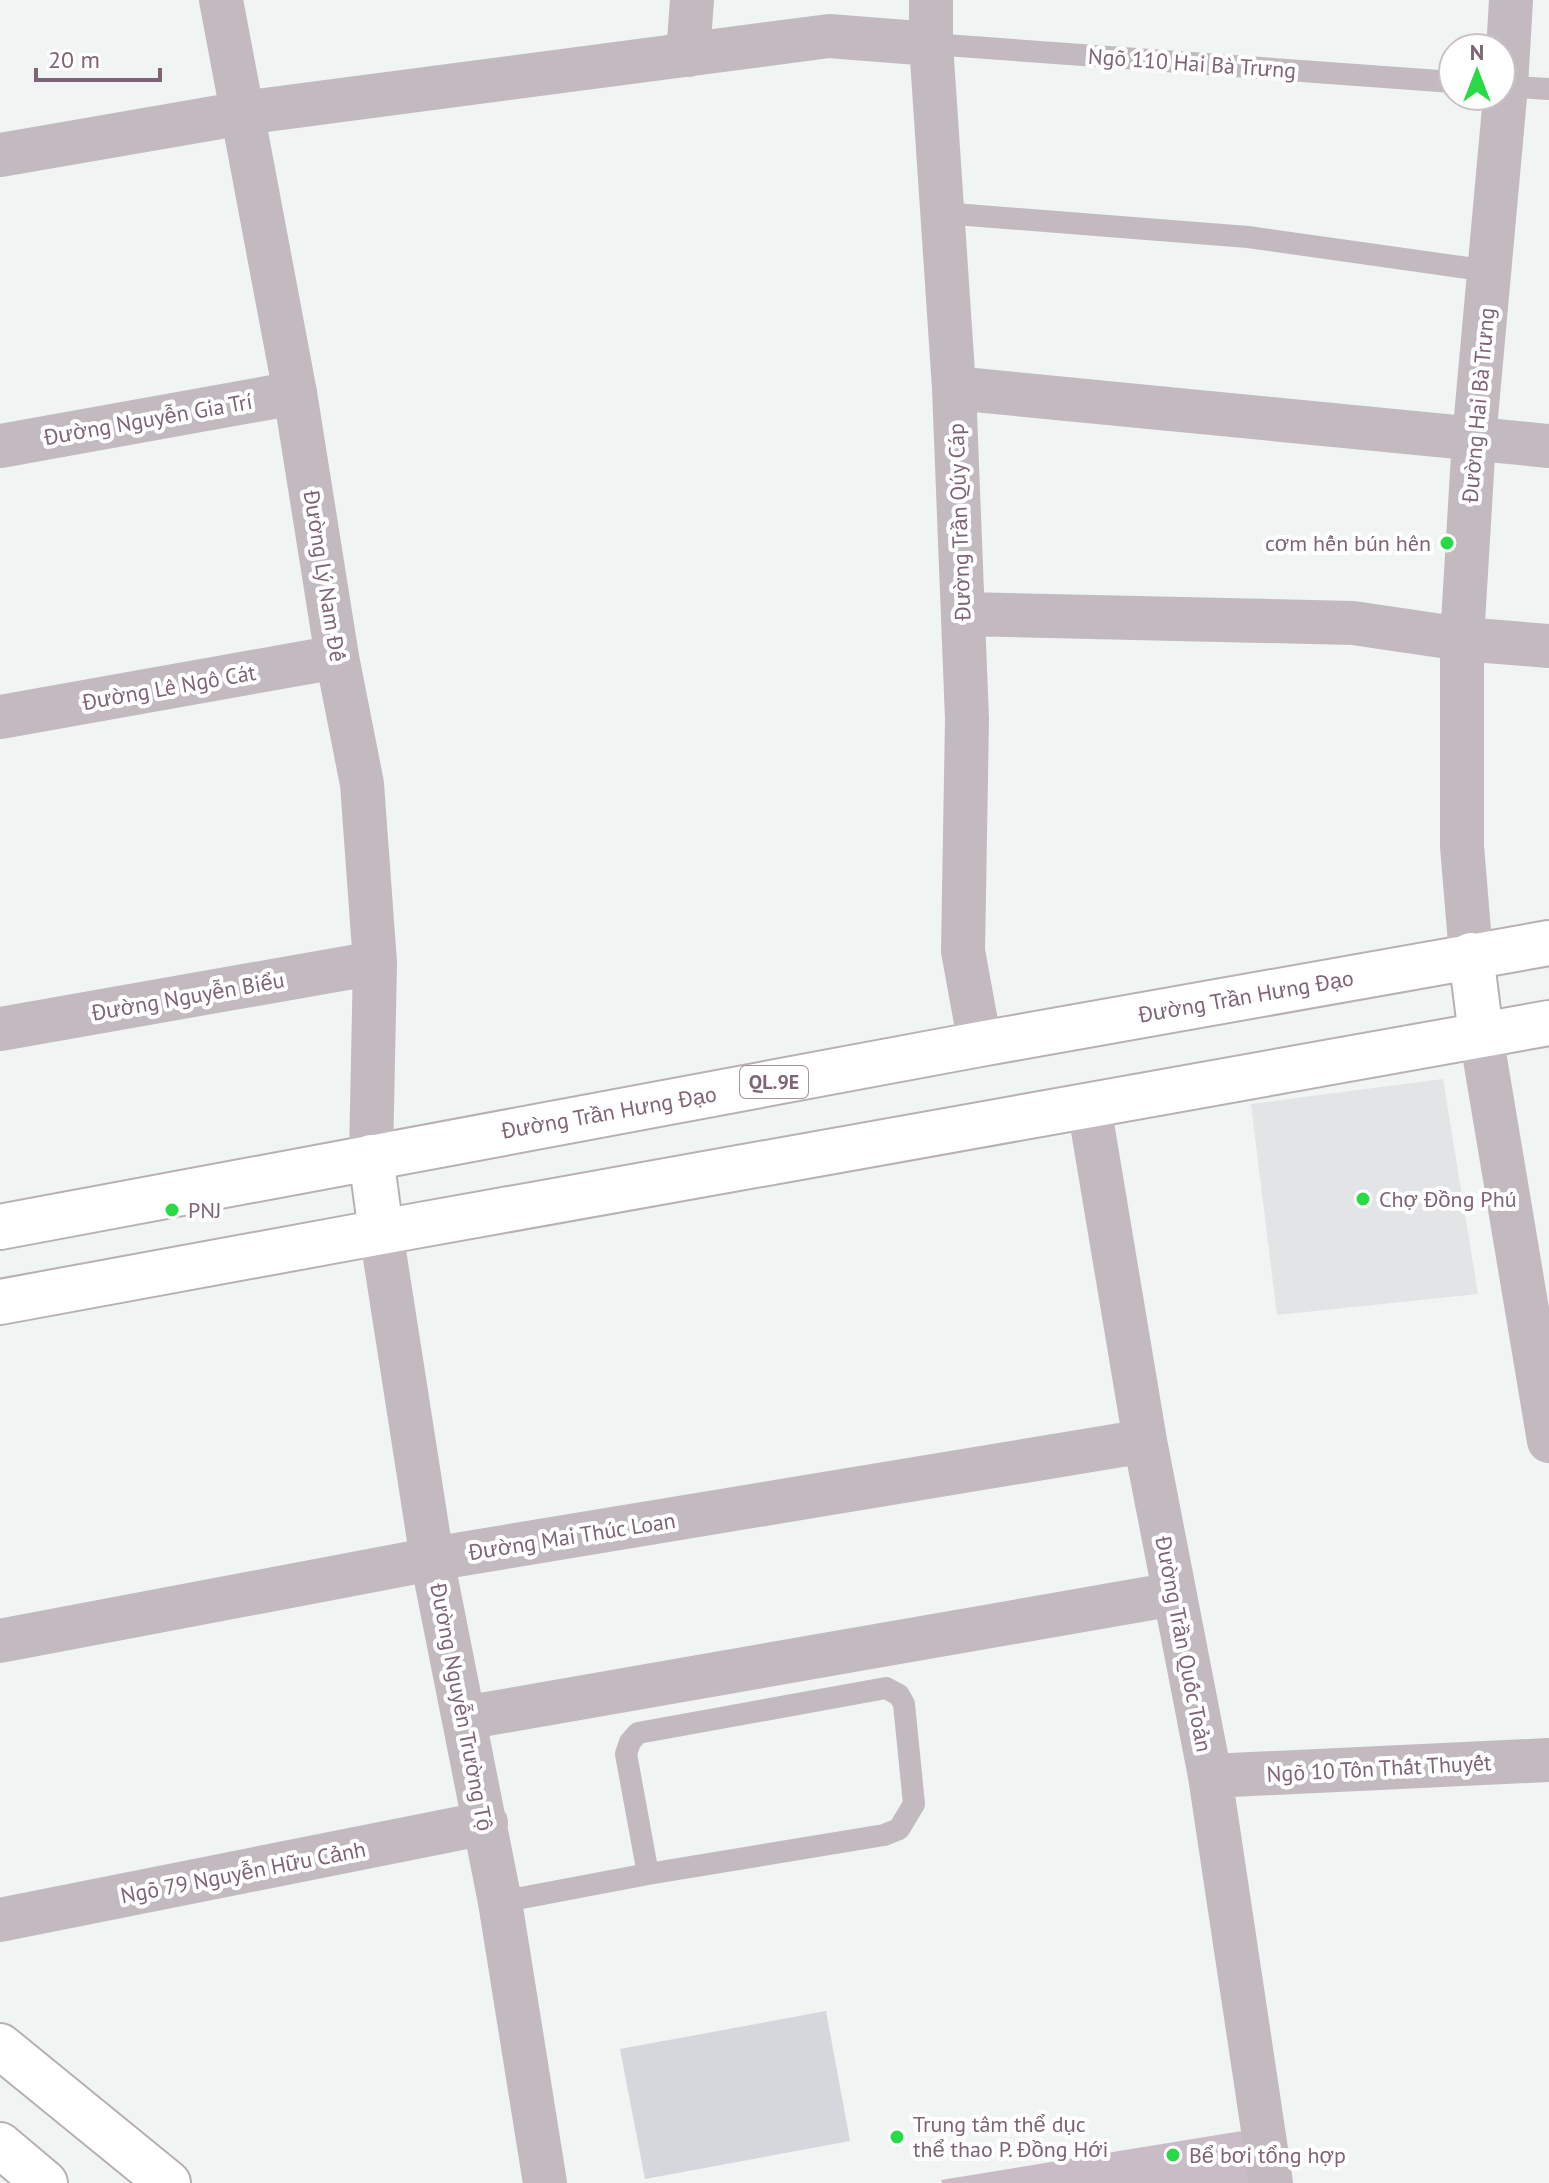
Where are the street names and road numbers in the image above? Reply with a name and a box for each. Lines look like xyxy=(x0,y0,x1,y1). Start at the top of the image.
street label: Ngõ 110 Hai Bà Trưng xyxy=(1087,42,1297,84)
street label: Đường Hai Bà Trưng xyxy=(1455,306,1500,505)
street label: Đường Nguyễn Gia Trí xyxy=(41,387,254,451)
street label: Đường Trần Qúy Cáp xyxy=(942,423,976,622)
street label: Đường Lý Nam Đế xyxy=(297,487,352,664)
street label: Đường Lê Ngô Cát xyxy=(79,658,258,716)
street label: Đường Trần Hưng Đạo xyxy=(1135,963,1356,1029)
street label: Đường Nguyễn Biểu xyxy=(89,965,286,1027)
road number: QL.9E xyxy=(740,1066,808,1098)
street label: Đường Trần Hưng Đạo xyxy=(498,1079,719,1145)
street label: Đường Mai Thúc Loan xyxy=(466,1506,677,1566)
street label: Đường Trần Quốc Toản xyxy=(1149,1533,1219,1754)
street label: Đường Nguyễn Trường Tộ xyxy=(424,1580,500,1833)
street label: Ngõ 10 Tôn Thất Thuyết xyxy=(1266,1748,1493,1788)
street label: Ngõ 79 Nguyễn Hữu Cảnh xyxy=(118,1834,368,1910)

